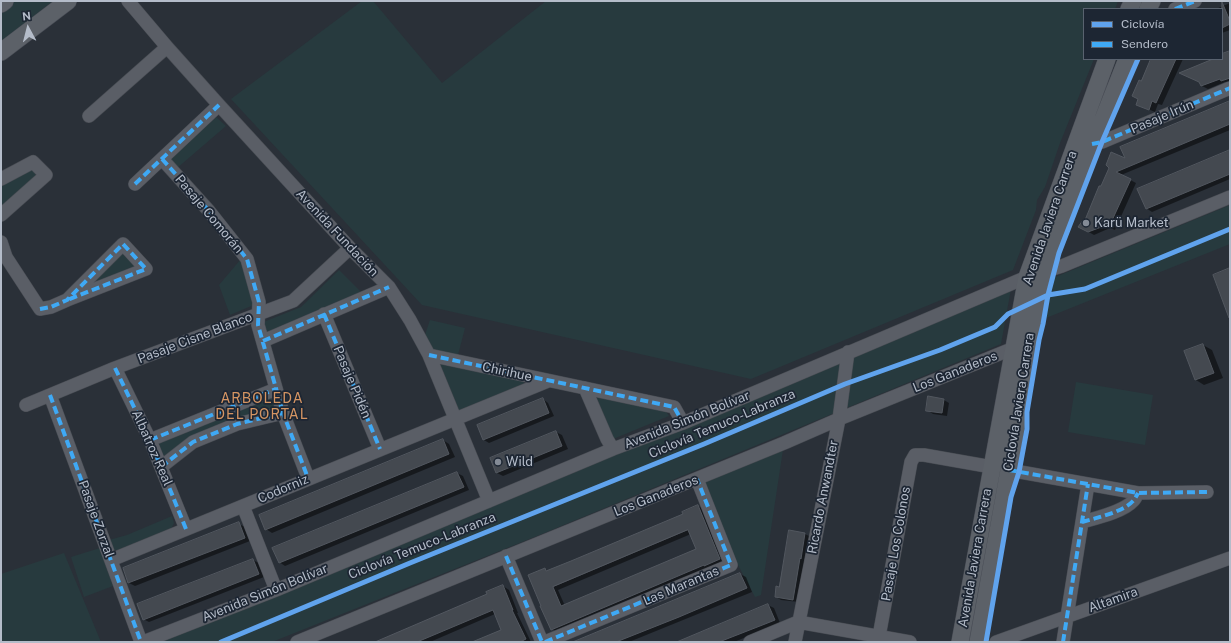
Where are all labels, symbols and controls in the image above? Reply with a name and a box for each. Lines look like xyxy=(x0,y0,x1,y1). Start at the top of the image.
north arrow xyxy=(8,8,48,48)
legend xyxy=(1083,8,1223,60)
text: N xyxy=(22,10,32,23)
text: Ciclovía xyxy=(1121,17,1164,31)
text: Sendero xyxy=(1121,37,1168,51)
street label: Pasaje Irún xyxy=(1128,97,1196,137)
street label: Avenida Javiera Carrera xyxy=(1020,149,1080,287)
street label: Pasaje Comorán xyxy=(172,172,246,256)
street label: Avenida Fundación xyxy=(292,186,382,280)
place label: Karü Market xyxy=(1094,215,1169,231)
marker: Karü Market xyxy=(1081,218,1091,228)
street label: Pasaje Cisne Blanco xyxy=(136,309,254,367)
street label: Ciclovía Javiera Carrera xyxy=(1000,332,1038,472)
street label: Pasaje Pidén xyxy=(330,343,374,421)
street label: Los Ganaderos xyxy=(911,348,999,396)
street label: Chirihue xyxy=(481,359,533,385)
street label: Ciclovía Temuco-Labranza xyxy=(646,386,798,462)
street label: Avenida Simón Bolívar xyxy=(622,388,752,452)
district label: ARBOLEDA DEL PORTAL xyxy=(215,391,309,424)
street label: Albatroz Real xyxy=(128,408,176,488)
street label: Ricardo Anwandter xyxy=(804,439,842,555)
place label: Wild xyxy=(506,454,533,470)
marker: Wild xyxy=(493,457,503,467)
street label: Codorniz xyxy=(255,471,311,507)
street label: Los Ganaderos xyxy=(612,472,700,520)
street label: Pasaje Zorzal xyxy=(75,478,117,560)
street label: Pasaje Los Colonos xyxy=(878,486,914,602)
street label: Avenida Javiera Carrera xyxy=(955,487,995,629)
street label: Ciclovía Temuco-Labranza xyxy=(346,509,498,583)
street label: Avenida Simón Bolívar xyxy=(200,561,330,625)
street label: Las Marantas xyxy=(641,563,721,609)
street label: Altamira xyxy=(1086,584,1140,616)

